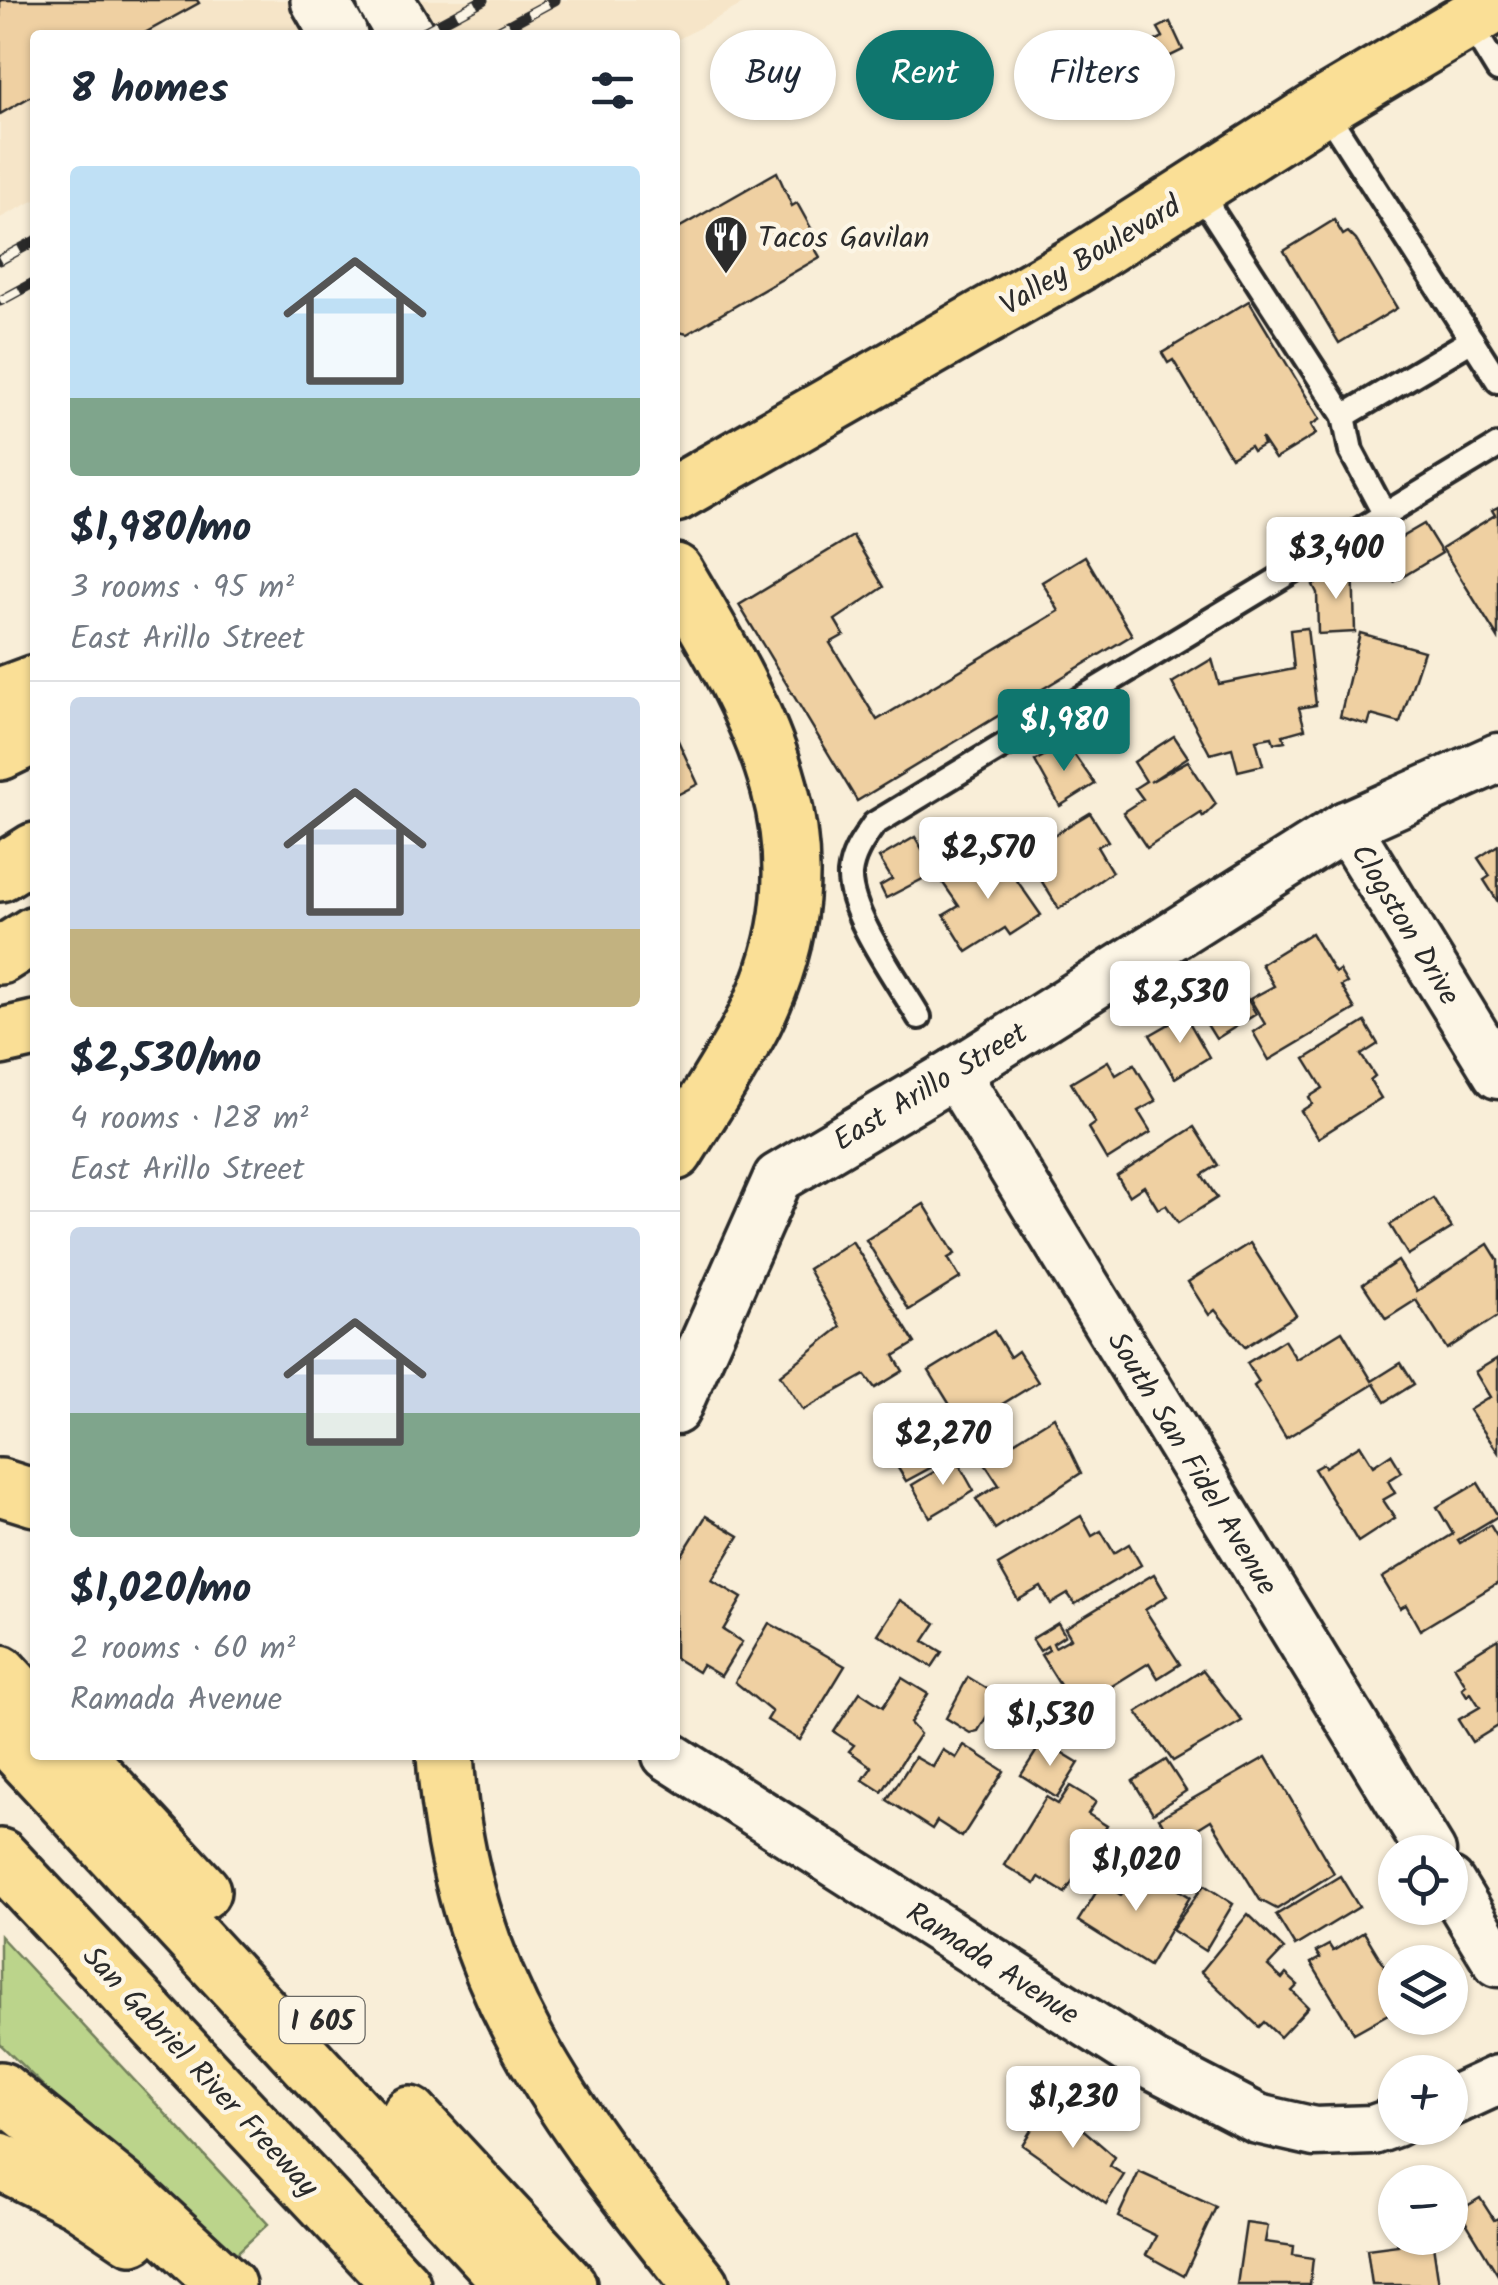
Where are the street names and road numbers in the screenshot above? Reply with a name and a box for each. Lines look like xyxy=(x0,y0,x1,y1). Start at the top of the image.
street label: Valley Boulevard xyxy=(991,183,1192,330)
street label: Clogston Drive xyxy=(1337,835,1472,1015)
street label: East Arillo Street xyxy=(824,1010,1038,1165)
street label: South San Fidel Avenue xyxy=(1093,1323,1289,1605)
street label: Ramada Avenue xyxy=(895,1890,1088,2039)
street label: San Gabriel River Freeway xyxy=(70,1935,330,2210)
road number: I 605 xyxy=(280,1997,364,2043)

